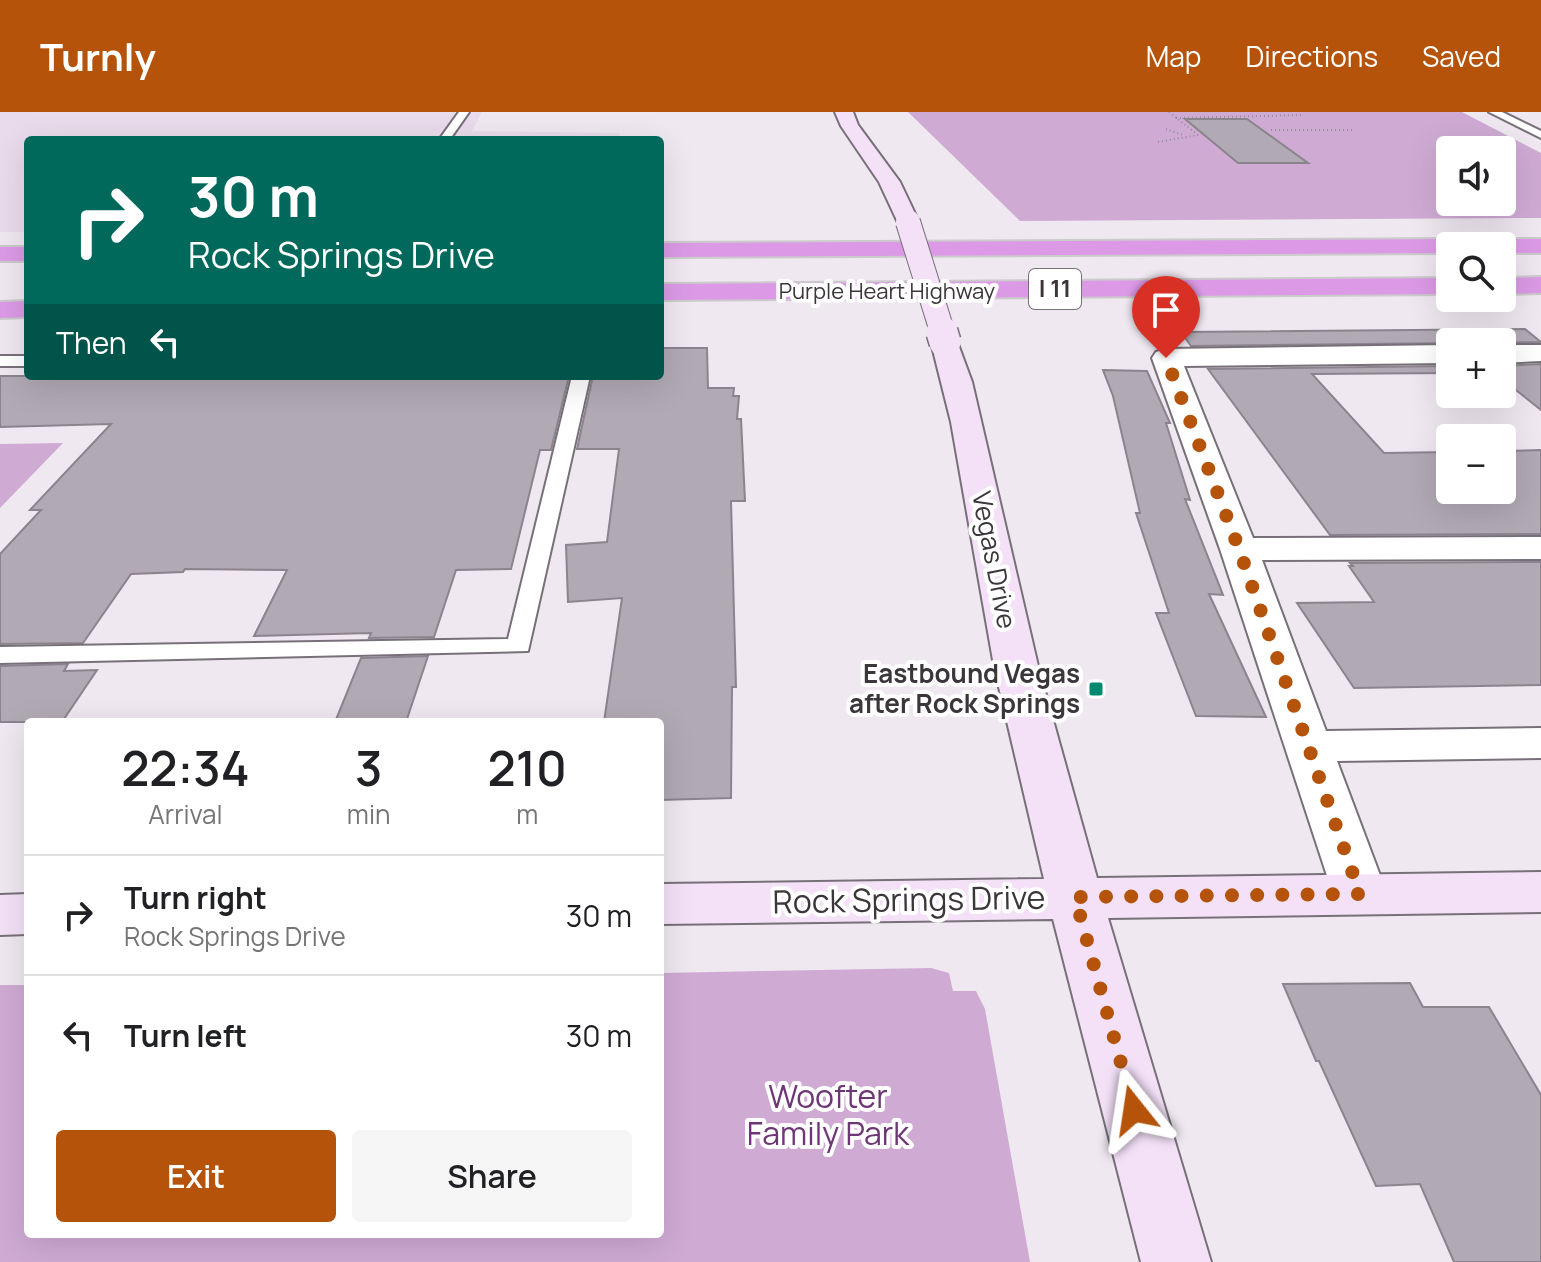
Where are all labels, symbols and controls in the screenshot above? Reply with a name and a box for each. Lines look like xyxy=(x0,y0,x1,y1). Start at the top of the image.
text: Turnly xyxy=(40,30,156,82)
text: Map xyxy=(1146,37,1201,75)
text: Directions xyxy=(1245,37,1378,75)
text: Saved xyxy=(1422,37,1501,75)
map controls xyxy=(1436,136,1516,504)
button: sound xyxy=(1436,136,1516,216)
text: 30 m xyxy=(188,157,319,234)
icon: right xyxy=(56,168,160,272)
text: Rock Springs Drive xyxy=(188,230,495,279)
button: search xyxy=(1436,232,1516,312)
road number: I 11 xyxy=(1029,269,1081,309)
street label: Purple Heart Highway xyxy=(779,276,996,306)
pin xyxy=(1132,276,1200,358)
icon: arrive xyxy=(1144,288,1188,332)
icon: left xyxy=(143,320,187,364)
text: Then xyxy=(56,322,127,363)
button: + xyxy=(1436,328,1516,408)
button: − xyxy=(1436,424,1516,504)
street label: Vegas Drive xyxy=(964,488,1026,631)
place label: Eastbound Vegas after Rock Springs xyxy=(849,655,1080,721)
marker: Eastbound Vegas after Rock Springs xyxy=(1087,680,1105,698)
text: 22:34 xyxy=(121,735,250,800)
text: 3 xyxy=(355,735,382,800)
text: 210 xyxy=(488,735,567,800)
text: Arrival xyxy=(148,796,223,832)
text: min xyxy=(347,796,390,832)
text: m xyxy=(516,796,538,832)
street label: Rock Springs Drive xyxy=(772,875,1046,923)
text: Turn right xyxy=(124,877,267,918)
icon: right xyxy=(56,893,100,937)
text: 30 m xyxy=(566,895,632,936)
text: Rock Springs Drive xyxy=(124,918,346,954)
icon: left xyxy=(56,1013,100,1057)
text: Turn left xyxy=(124,1015,247,1056)
text: 30 m xyxy=(566,1015,632,1056)
position arrow xyxy=(1092,1068,1176,1152)
park label: Woofter Family Park xyxy=(747,1074,910,1155)
button: Exit xyxy=(56,1130,336,1222)
button: Share xyxy=(352,1130,632,1222)

